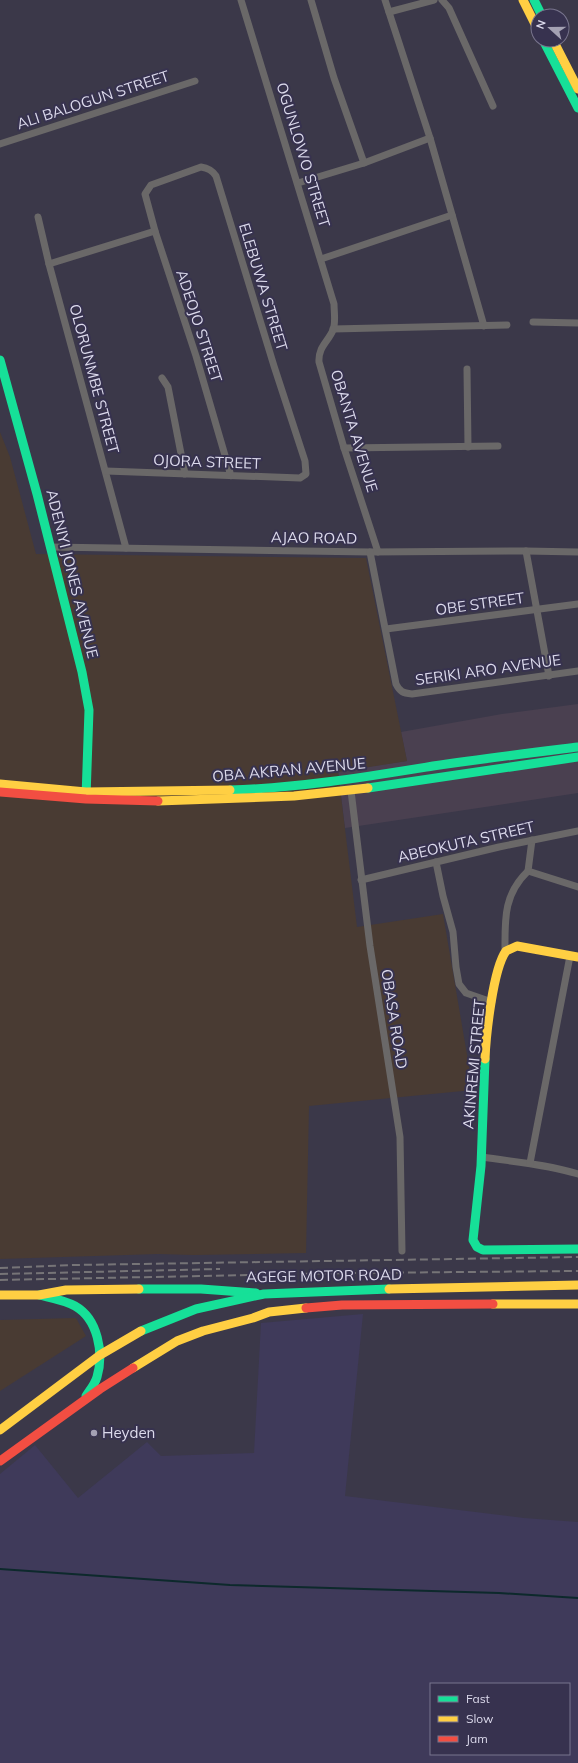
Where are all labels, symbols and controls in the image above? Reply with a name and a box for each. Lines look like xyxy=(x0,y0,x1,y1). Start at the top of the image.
north arrow xyxy=(530,8,570,48)
text: N xyxy=(533,18,549,31)
street label: ALI BALOGUN STREET xyxy=(14,66,172,133)
street label: OGUNLOWO STREET xyxy=(272,80,335,230)
street label: ELEBUWA STREET xyxy=(235,221,292,353)
street label: ADEOJO STREET xyxy=(172,267,227,385)
street label: OLORUNMBE STREET xyxy=(65,302,124,456)
street label: OBANTA AVENUE xyxy=(327,367,382,495)
street label: OJORA STREET xyxy=(153,450,261,473)
street label: ADENIYI JONES AVENUE xyxy=(42,487,103,660)
street label: AJAO ROAD xyxy=(271,527,357,548)
street label: OBE STREET xyxy=(434,588,526,619)
street label: SERIKI ARO AVENUE xyxy=(414,650,562,689)
street label: OBA AKRAN AVENUE xyxy=(211,753,367,786)
street label: ABEOKUTA STREET xyxy=(396,817,536,866)
street label: OBASA ROAD xyxy=(377,968,412,1070)
street label: AKINREMI STREET xyxy=(458,998,489,1130)
street label: AGEGE MOTOR ROAD xyxy=(246,1265,402,1286)
place label: Heyden xyxy=(102,1423,155,1442)
marker: Heyden xyxy=(89,1428,99,1438)
legend xyxy=(430,1683,570,1755)
text: Fast xyxy=(466,1691,490,1706)
text: Slow xyxy=(466,1711,494,1726)
text: Jam xyxy=(466,1731,488,1746)

